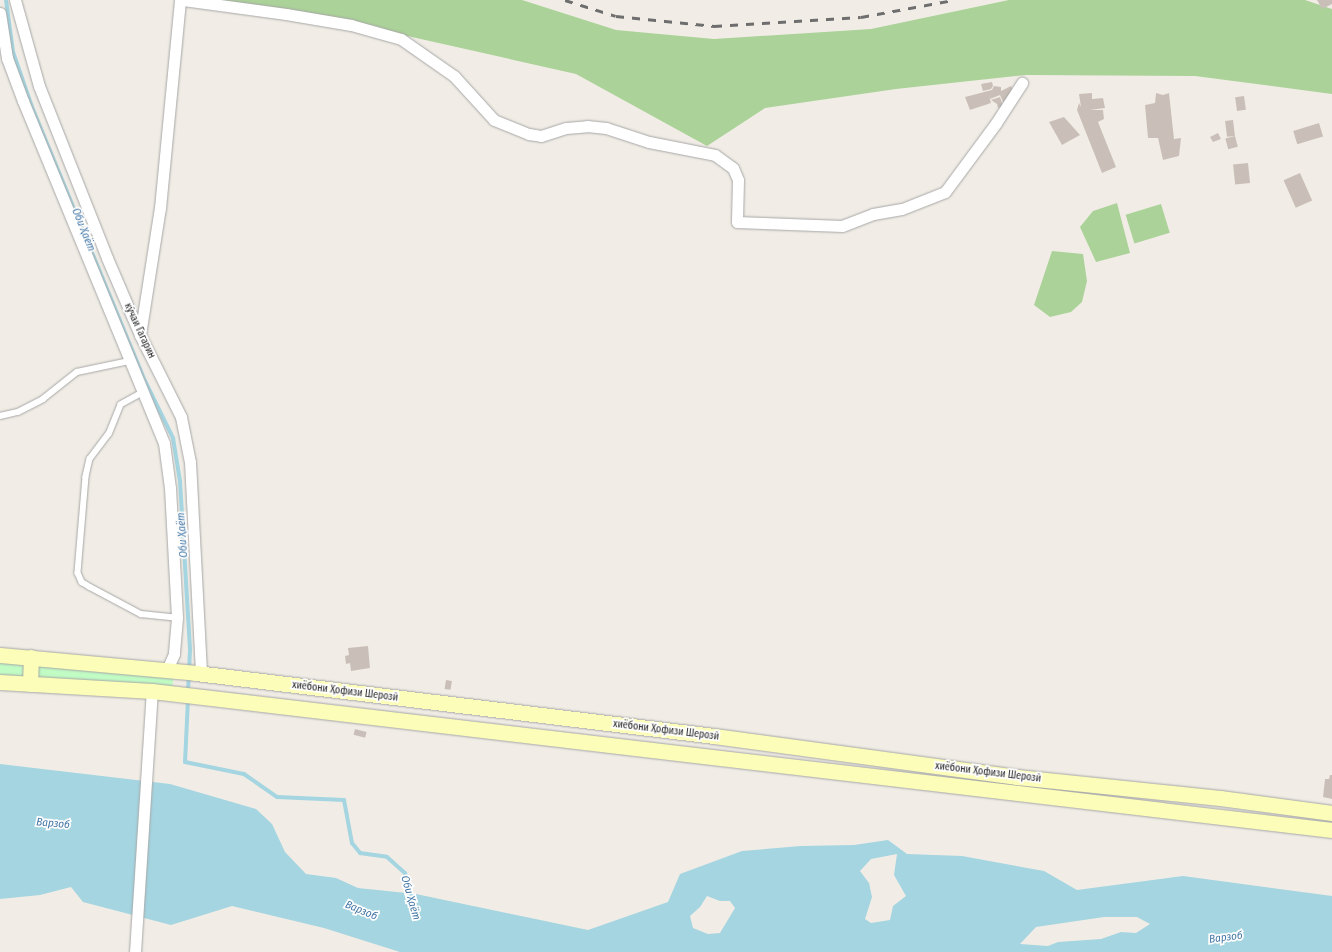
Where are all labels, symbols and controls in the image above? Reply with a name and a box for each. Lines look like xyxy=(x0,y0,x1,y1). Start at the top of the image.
water label: Оби Ҳаёт xyxy=(68,206,98,254)
street label: кӯчаи Гагарин xyxy=(121,301,157,361)
water label: Оби Ҳаёт xyxy=(175,512,191,558)
street label: хиёбони Ҳофизи Шерозӣ xyxy=(291,680,399,704)
street label: хиёбони Ҳофизи Шерозӣ xyxy=(612,719,720,743)
street label: хиёбони Ҳофизи Шерозӣ xyxy=(934,761,1042,785)
water label: Варзоб xyxy=(36,816,70,832)
water label: Оби Ҳаёт xyxy=(397,874,423,922)
water label: Варзоб xyxy=(343,898,379,924)
water label: Варзоб xyxy=(1208,929,1244,947)

